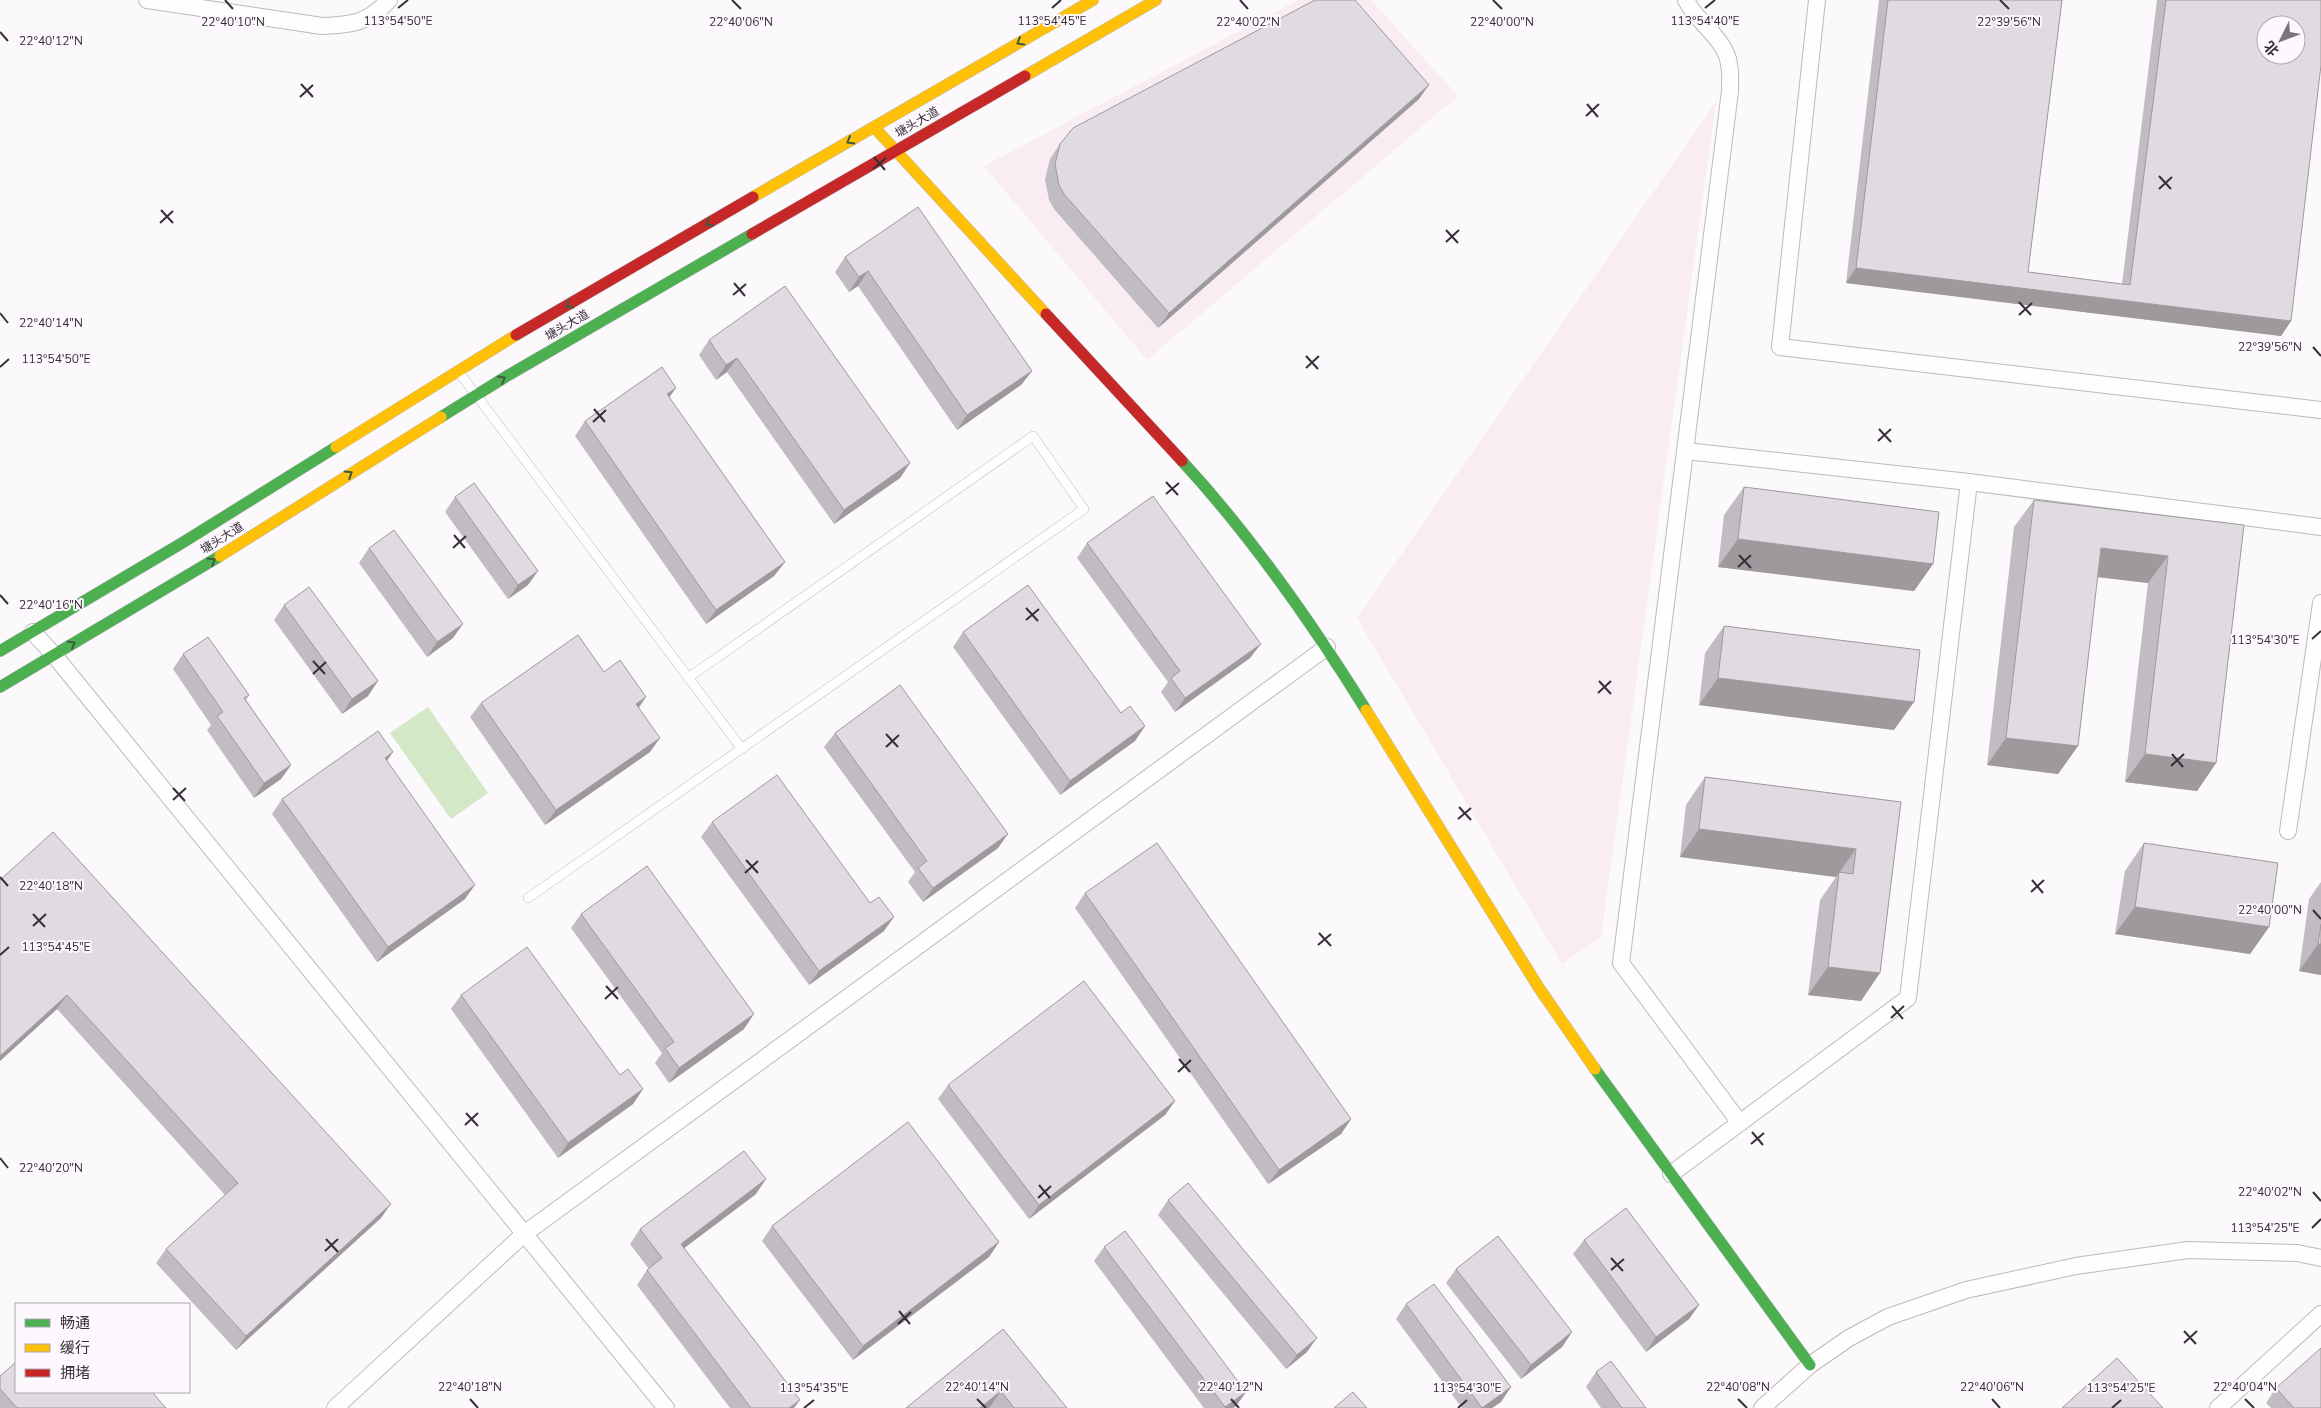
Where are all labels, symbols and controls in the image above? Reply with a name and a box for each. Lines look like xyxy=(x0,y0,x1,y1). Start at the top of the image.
text: 113°54'50"E xyxy=(363,13,433,29)
text: 113°54'45"E xyxy=(1017,13,1087,29)
text: 113°54'40"E xyxy=(1670,13,1740,29)
text: 22°40'10"N xyxy=(201,14,265,30)
text: 22°40'06"N xyxy=(709,14,773,30)
text: 22°40'02"N xyxy=(1216,14,1280,30)
text: 22°40'00"N xyxy=(1470,14,1534,30)
text: 22°39'56"N xyxy=(1977,14,2041,30)
north arrow xyxy=(2256,15,2306,65)
text: 22°40'12"N xyxy=(19,33,83,49)
one-way arrow xyxy=(1017,35,1026,45)
text: 北 xyxy=(2260,37,2283,60)
street label: 塘头大道 xyxy=(892,103,942,141)
one-way arrow xyxy=(846,135,855,145)
one-way arrow xyxy=(706,217,715,227)
one-way arrow xyxy=(565,299,574,309)
street label: 塘头大道 xyxy=(542,306,592,344)
text: 22°40'14"N xyxy=(19,315,83,331)
text: 22°39'56"N xyxy=(2238,339,2302,355)
text: 113°54'50"E xyxy=(21,351,91,367)
one-way arrow xyxy=(497,376,506,386)
one-way arrow xyxy=(343,470,352,480)
street label: 塘头大道 xyxy=(197,518,247,558)
one-way arrow xyxy=(206,557,215,567)
text: 22°40'16"N xyxy=(19,597,83,613)
text: 113°54'30"E xyxy=(2230,632,2300,648)
one-way arrow xyxy=(67,640,76,650)
text: 22°40'18"N xyxy=(19,878,83,894)
text: 22°40'00"N xyxy=(2238,902,2302,918)
text: 113°54'45"E xyxy=(21,939,91,955)
text: 22°40'20"N xyxy=(19,1160,83,1176)
text: 22°40'02"N xyxy=(2238,1184,2302,1200)
text: 113°54'25"E xyxy=(2230,1220,2300,1236)
legend xyxy=(15,1303,190,1393)
text: 畅通 xyxy=(60,1313,90,1333)
text: 缓行 xyxy=(60,1338,90,1358)
text: 拥堵 xyxy=(60,1363,90,1383)
text: 22°40'18"N xyxy=(438,1379,502,1395)
text: 22°40'14"N xyxy=(945,1379,1009,1395)
text: 22°40'12"N xyxy=(1199,1379,1263,1395)
text: 22°40'08"N xyxy=(1706,1379,1770,1395)
text: 22°40'06"N xyxy=(1960,1379,2024,1395)
text: 22°40'04"N xyxy=(2213,1379,2277,1395)
text: 113°54'35"E xyxy=(779,1380,849,1396)
text: 113°54'30"E xyxy=(1432,1380,1502,1396)
text: 113°54'25"E xyxy=(2086,1380,2156,1396)

